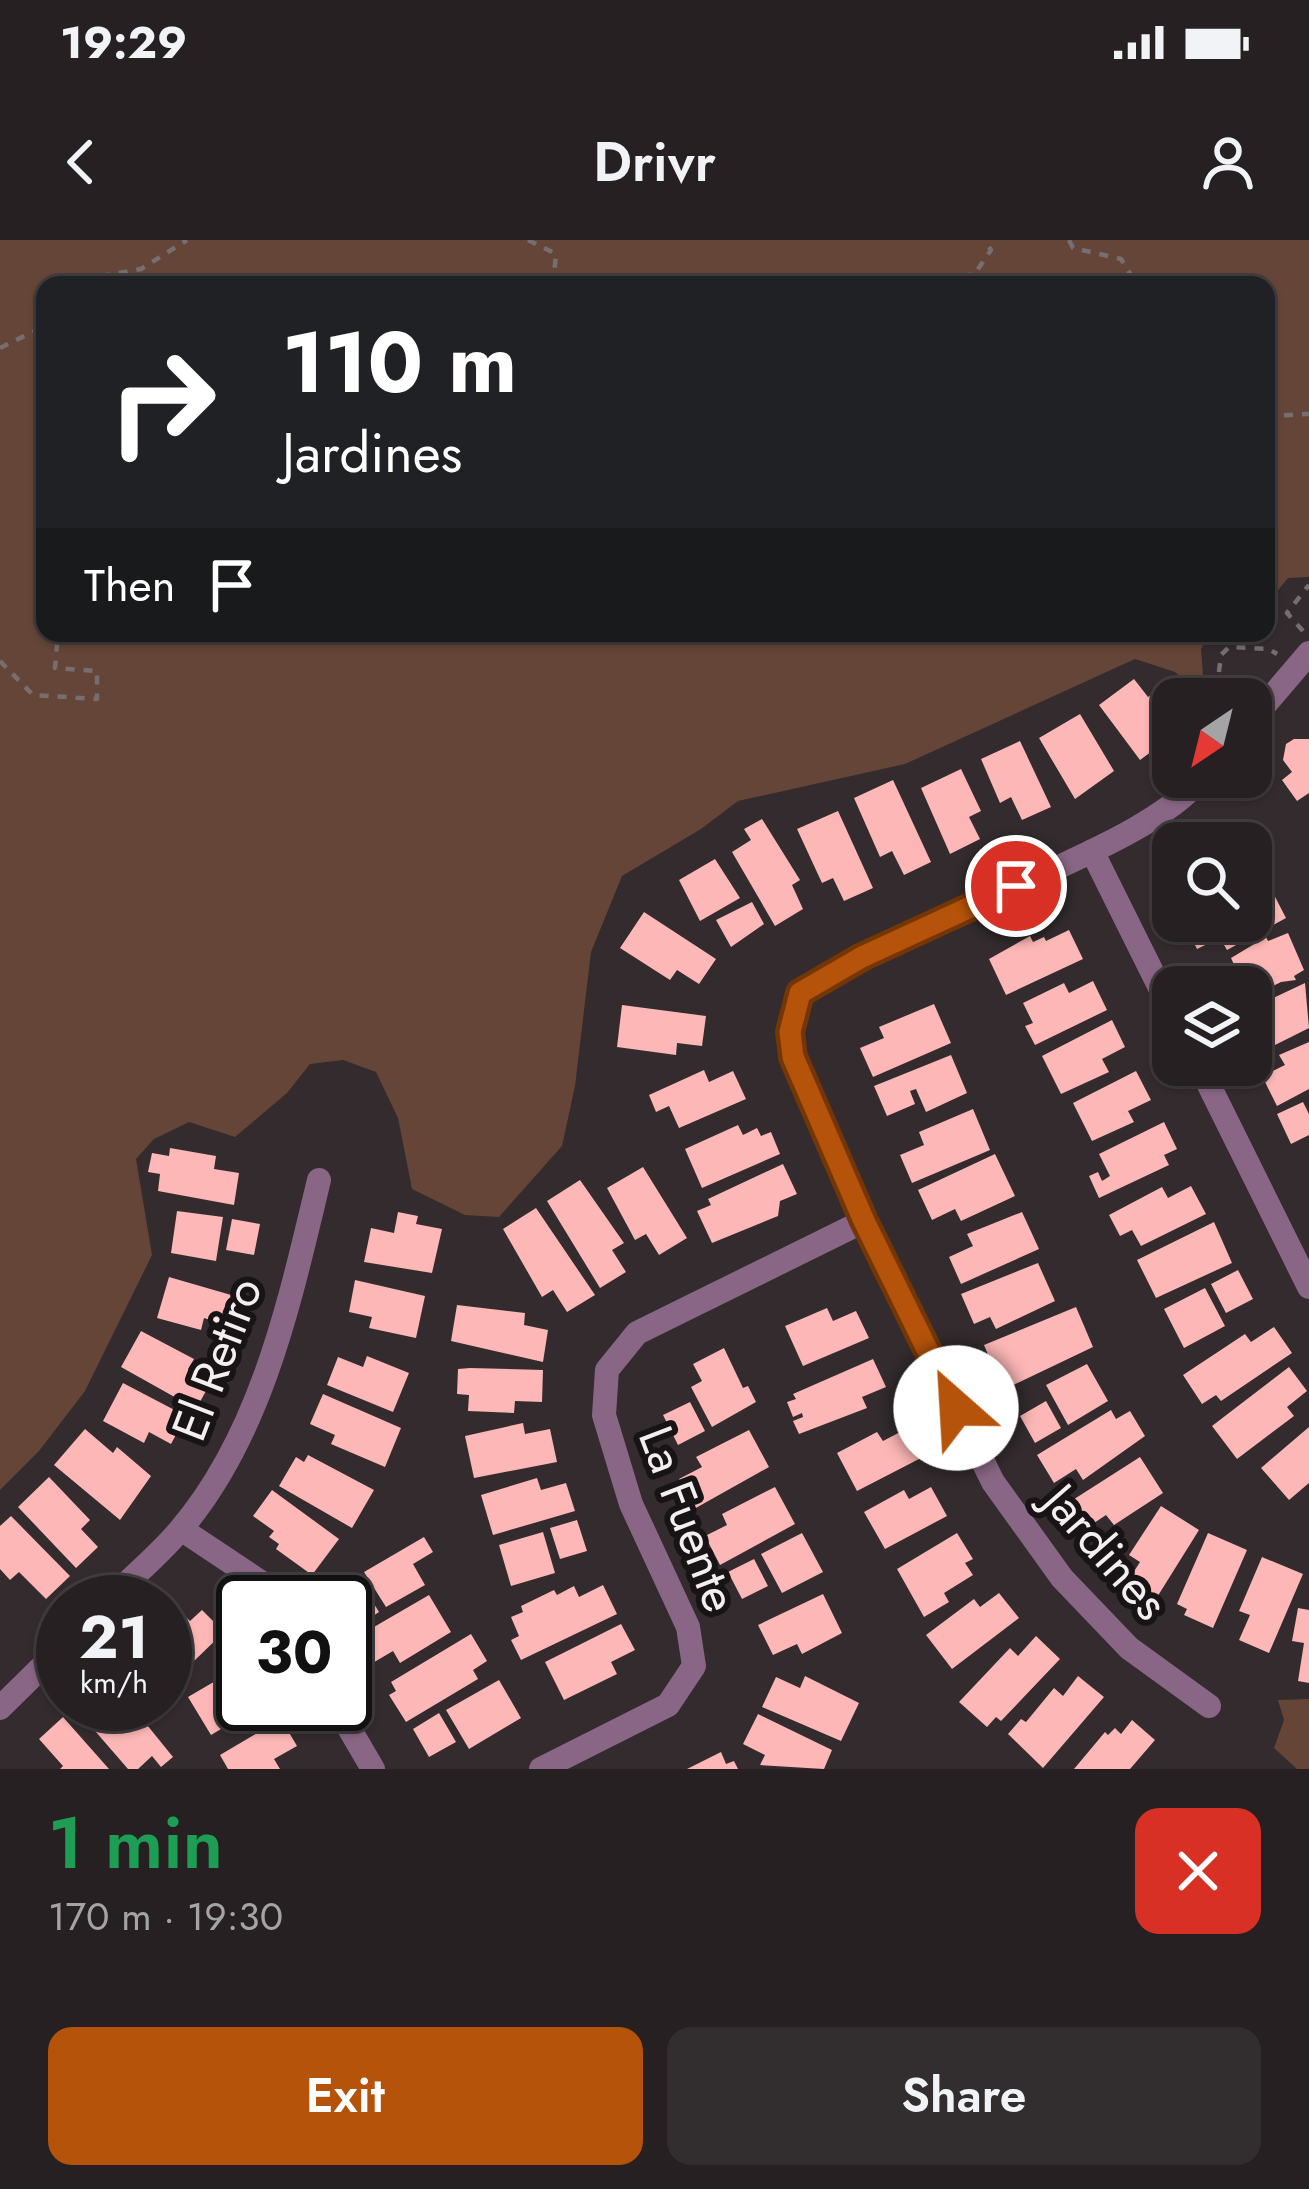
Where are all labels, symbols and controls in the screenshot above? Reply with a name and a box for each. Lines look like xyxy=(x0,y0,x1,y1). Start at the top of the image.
text: 19:29 xyxy=(60,10,187,75)
text: Drivr xyxy=(593,123,716,201)
icon: back xyxy=(48,129,114,195)
icon: person xyxy=(1195,129,1261,195)
text: 110 m xyxy=(282,302,517,424)
icon: right xyxy=(84,324,240,480)
text: Jardines xyxy=(282,414,462,492)
icon: arrive xyxy=(199,552,265,618)
text: Then xyxy=(84,553,175,618)
north arrow xyxy=(1152,678,1272,798)
map controls xyxy=(1152,678,1272,1086)
button: search xyxy=(1152,822,1272,942)
pin xyxy=(965,835,1067,937)
icon: arrive xyxy=(983,853,1049,919)
button: layers xyxy=(1152,966,1272,1086)
street label: El Retiro xyxy=(154,1268,280,1450)
position arrow xyxy=(893,1345,1019,1471)
street label: La Fuente xyxy=(621,1416,755,1622)
street label: Jardines xyxy=(1023,1464,1185,1635)
speed limit sign: 30 xyxy=(216,1575,372,1731)
text: 21 xyxy=(79,1594,149,1681)
text: km/h xyxy=(80,1661,148,1704)
text: 1 min xyxy=(48,1791,223,1895)
button: close xyxy=(1135,1808,1261,1934)
text: 170 m · 19:30 xyxy=(48,1888,283,1945)
button: Exit xyxy=(48,2027,643,2165)
button: Share xyxy=(667,2027,1261,2165)

